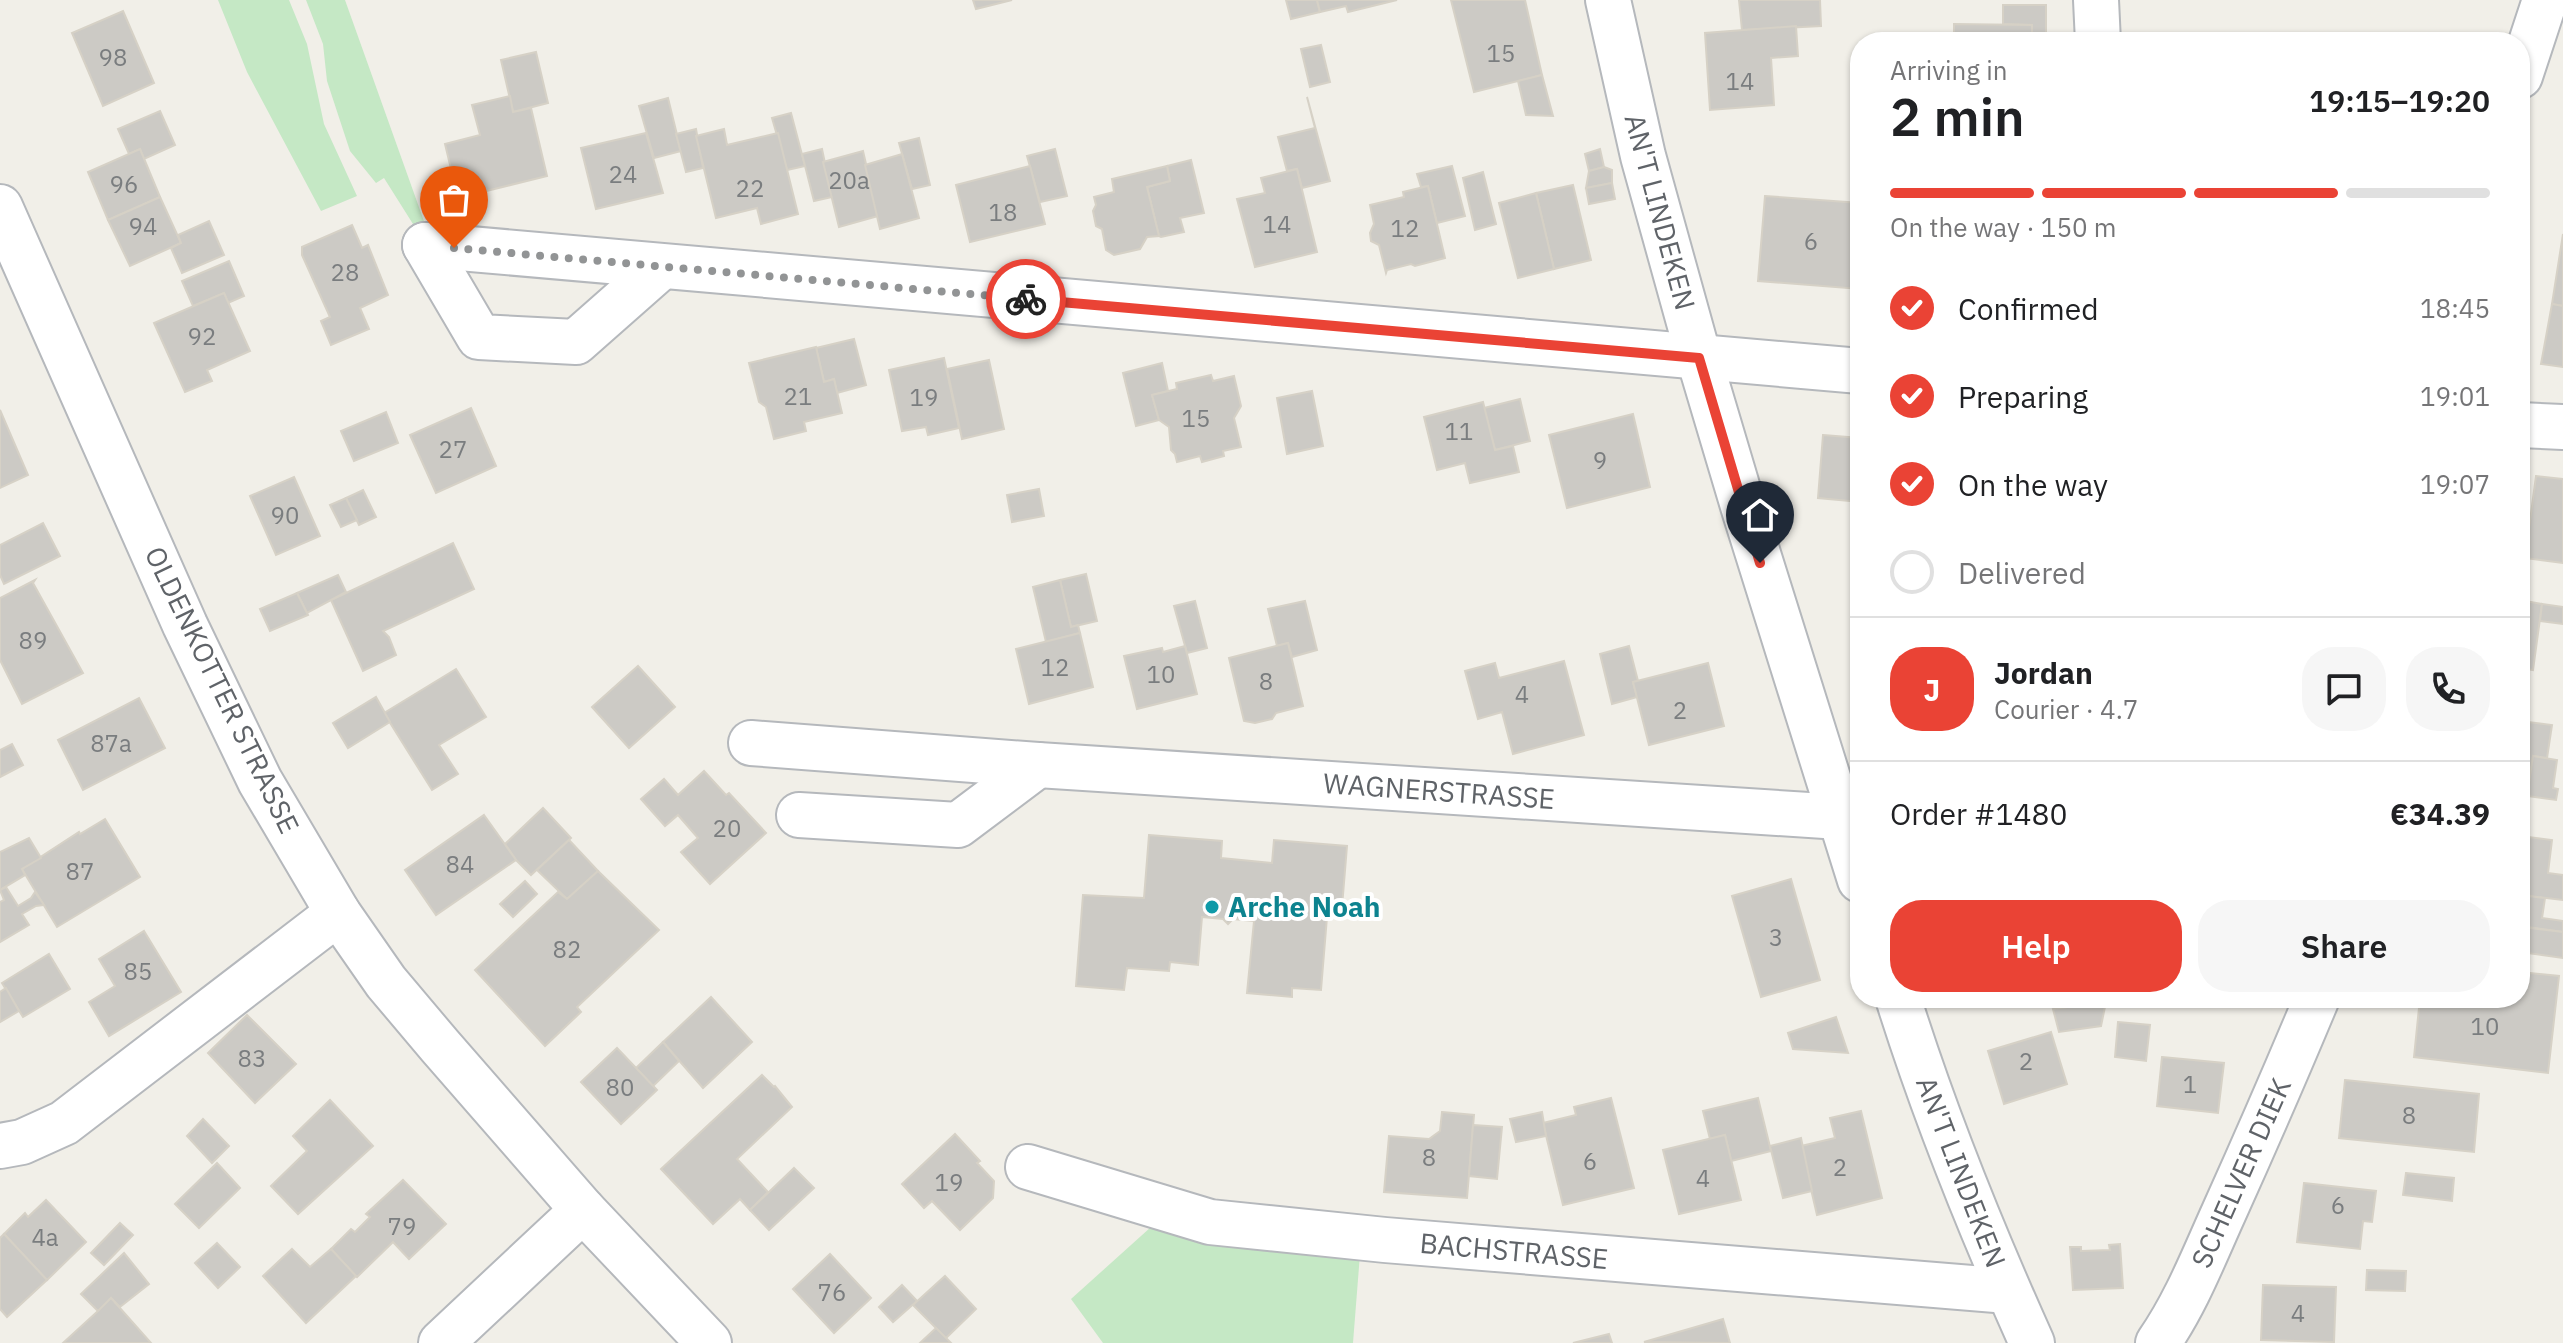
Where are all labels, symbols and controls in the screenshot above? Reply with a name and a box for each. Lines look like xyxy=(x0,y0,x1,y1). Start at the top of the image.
house number: 15 xyxy=(1487,37,1515,69)
house number: 98 xyxy=(99,41,127,73)
text: Arriving in xyxy=(1890,53,2007,87)
house number: 14 xyxy=(1726,65,1754,97)
text: 19:15–19:20 xyxy=(2309,81,2490,120)
text: 2 min xyxy=(1890,83,2025,150)
street label: AN'T LINDEKEN xyxy=(1617,110,1704,314)
house number: 24 xyxy=(609,158,637,190)
house number: 20a xyxy=(828,164,870,196)
pin xyxy=(420,166,488,248)
house number: 96 xyxy=(110,168,138,200)
house number: 22 xyxy=(736,172,764,204)
icon: bag xyxy=(432,178,476,222)
house number: 18 xyxy=(989,196,1017,228)
house number: 14 xyxy=(1263,208,1291,240)
house number: 94 xyxy=(129,210,157,242)
text: On the way · 150 m xyxy=(1890,210,2116,244)
house number: 12 xyxy=(1391,212,1419,244)
house number: 6 xyxy=(1804,225,1818,257)
house number: 28 xyxy=(331,256,359,288)
courier xyxy=(986,259,1066,339)
icon: bike xyxy=(1004,277,1048,321)
icon: check xyxy=(1890,286,1934,330)
text: Confirmed xyxy=(1958,289,2099,328)
text: 18:45 xyxy=(2420,291,2490,325)
house number: 92 xyxy=(188,320,216,352)
icon: check xyxy=(1890,374,1934,418)
text: Preparing xyxy=(1958,377,2088,416)
text: 19:01 xyxy=(2420,379,2490,413)
house number: 21 xyxy=(784,380,812,412)
house number: 19 xyxy=(910,381,938,413)
house number: 15 xyxy=(1182,402,1210,434)
house number: 11 xyxy=(1445,415,1473,447)
house number: 27 xyxy=(439,433,467,465)
house number: 9 xyxy=(1593,444,1607,476)
icon: check xyxy=(1890,462,1934,506)
text: On the way xyxy=(1958,465,2108,504)
text: 19:07 xyxy=(2420,467,2490,501)
pin xyxy=(1726,481,1794,563)
icon: home xyxy=(1738,493,1782,537)
house number: 90 xyxy=(271,499,299,531)
street label: OLDENKOTTER STRASSE xyxy=(137,540,308,839)
text: Delivered xyxy=(1958,553,2086,592)
house number: 89 xyxy=(19,624,47,656)
button: chat xyxy=(2302,647,2386,731)
button: phone xyxy=(2406,647,2490,731)
house number: 12 xyxy=(1041,651,1069,683)
text: Jordan xyxy=(1994,653,2093,692)
house number: 10 xyxy=(1147,658,1175,690)
house number: 8 xyxy=(1259,665,1273,697)
text: J xyxy=(1924,670,1940,709)
house number: 4 xyxy=(1515,678,1529,710)
text: Courier · 4.7 xyxy=(1994,692,2138,726)
house number: 2 xyxy=(1673,694,1687,726)
house number: 87a xyxy=(90,727,132,759)
street label: WAGNERSTRASSE xyxy=(1322,764,1556,817)
text: Order #1480 xyxy=(1890,794,2067,833)
text: €34.39 xyxy=(2390,794,2490,833)
house number: 20 xyxy=(713,812,741,844)
house number: 84 xyxy=(446,848,474,880)
house number: 87 xyxy=(66,855,94,887)
place label: Arche Noah xyxy=(1228,888,1381,925)
marker: Arche Noah xyxy=(1203,898,1221,916)
button: Help xyxy=(1890,900,2182,992)
button: Share xyxy=(2198,900,2490,992)
house number: 3 xyxy=(1769,921,1783,953)
house number: 82 xyxy=(553,933,581,965)
house number: 85 xyxy=(124,955,152,987)
house number: 10 xyxy=(2471,1010,2499,1042)
house number: 83 xyxy=(238,1042,266,1074)
house number: 2 xyxy=(2019,1045,2033,1077)
house number: 1 xyxy=(2183,1068,2197,1100)
house number: 80 xyxy=(606,1071,634,1103)
street label: AN'T LINDEKEN xyxy=(1908,1071,2015,1273)
street label: SCHELVER DIEK xyxy=(2182,1072,2299,1274)
house number: 8 xyxy=(2402,1099,2416,1131)
house number: 8 xyxy=(1422,1141,1436,1173)
house number: 6 xyxy=(1583,1145,1597,1177)
house number: 2 xyxy=(1833,1151,1847,1183)
house number: 4 xyxy=(1696,1162,1710,1194)
house number: 19 xyxy=(935,1166,963,1198)
house number: 6 xyxy=(2331,1189,2345,1221)
house number: 79 xyxy=(388,1210,416,1242)
house number: 4a xyxy=(31,1221,59,1253)
street label: BACHSTRASSE xyxy=(1418,1224,1610,1277)
house number: 76 xyxy=(818,1276,846,1308)
house number: 4 xyxy=(2291,1297,2305,1329)

